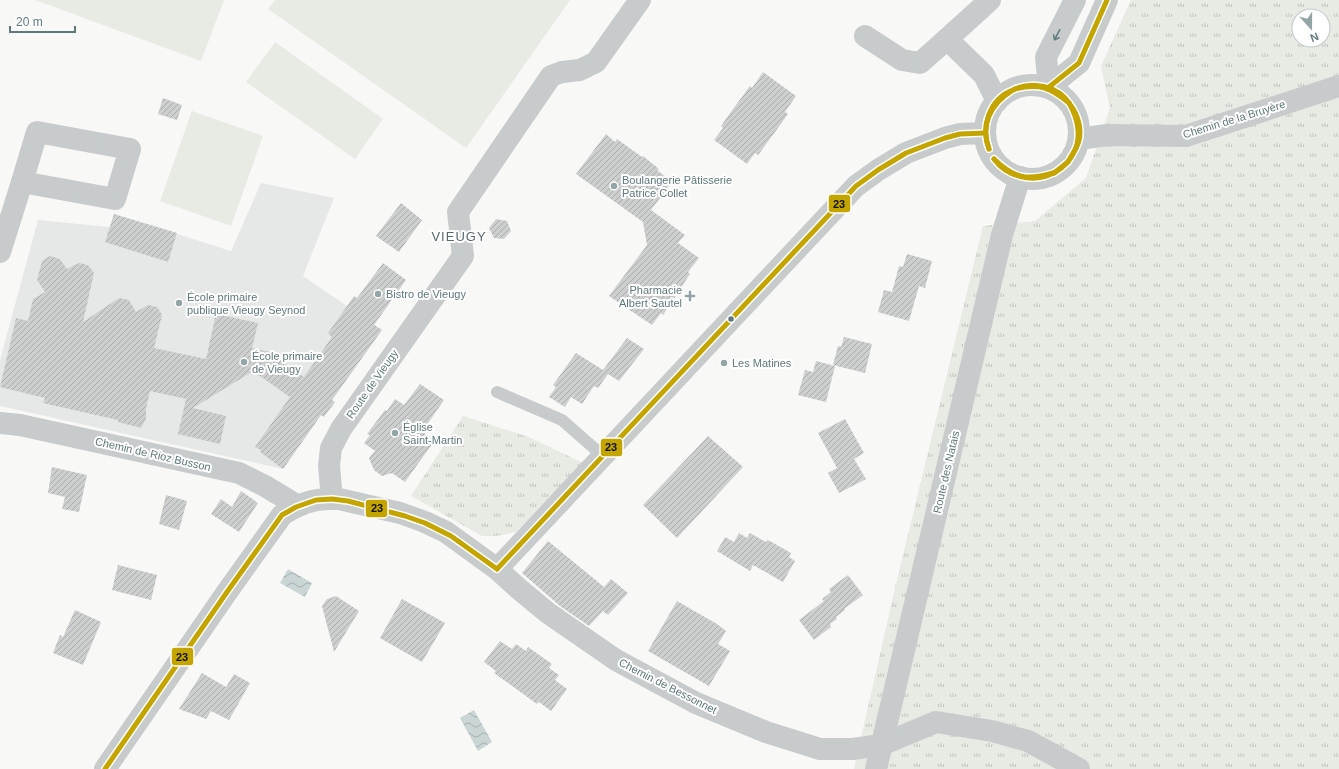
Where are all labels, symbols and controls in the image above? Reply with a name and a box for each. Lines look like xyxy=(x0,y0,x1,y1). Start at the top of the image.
scale bar xyxy=(10,8,75,34)
north arrow xyxy=(1291,8,1331,48)
text: 20 m xyxy=(16,15,43,29)
one-way arrow xyxy=(1053,29,1060,41)
text: N xyxy=(1309,30,1320,44)
street label: Chemin de la Bruyère xyxy=(1181,98,1287,140)
place label: Boulangerie Pâtisserie Patrice Collet xyxy=(622,174,732,199)
marker: Boulangerie Pâtisserie Patrice Collet xyxy=(609,181,619,191)
line badge: 23 xyxy=(828,194,851,213)
text: 23 xyxy=(833,198,845,210)
district label: VIEUGY xyxy=(431,229,487,244)
place label: Pharmacie Albert Sautel xyxy=(619,284,682,309)
place label: Bistro de Vieugy xyxy=(386,288,466,300)
marker: Bistro de Vieugy xyxy=(373,289,383,299)
place label: École primaire publique Vieugy Seynod xyxy=(187,291,305,316)
marker: Pharmacie Albert Sautel xyxy=(685,291,695,301)
marker: École primaire publique Vieugy Seynod xyxy=(174,298,184,308)
unlabelled marker xyxy=(726,314,736,324)
street label: Route de Vieugy xyxy=(344,347,400,421)
place label: École primaire de Vieugy xyxy=(252,350,322,375)
marker: École primaire de Vieugy xyxy=(239,357,249,367)
place label: Les Matines xyxy=(732,357,792,369)
marker: Les Matines xyxy=(719,358,729,368)
place label: Église Saint-Martin xyxy=(403,421,462,446)
marker: Église Saint-Martin xyxy=(390,428,400,438)
street label: Route des Natais xyxy=(931,429,961,514)
street label: Chemin de Rioz Busson xyxy=(94,435,212,473)
line badge: 23 xyxy=(600,438,623,457)
text: 23 xyxy=(605,441,617,453)
line badge: 23 xyxy=(365,499,388,518)
text: 23 xyxy=(371,502,383,514)
line badge: 23 xyxy=(171,647,194,666)
text: 23 xyxy=(176,651,188,663)
street label: Chemin de Bessonnet xyxy=(617,656,719,716)

